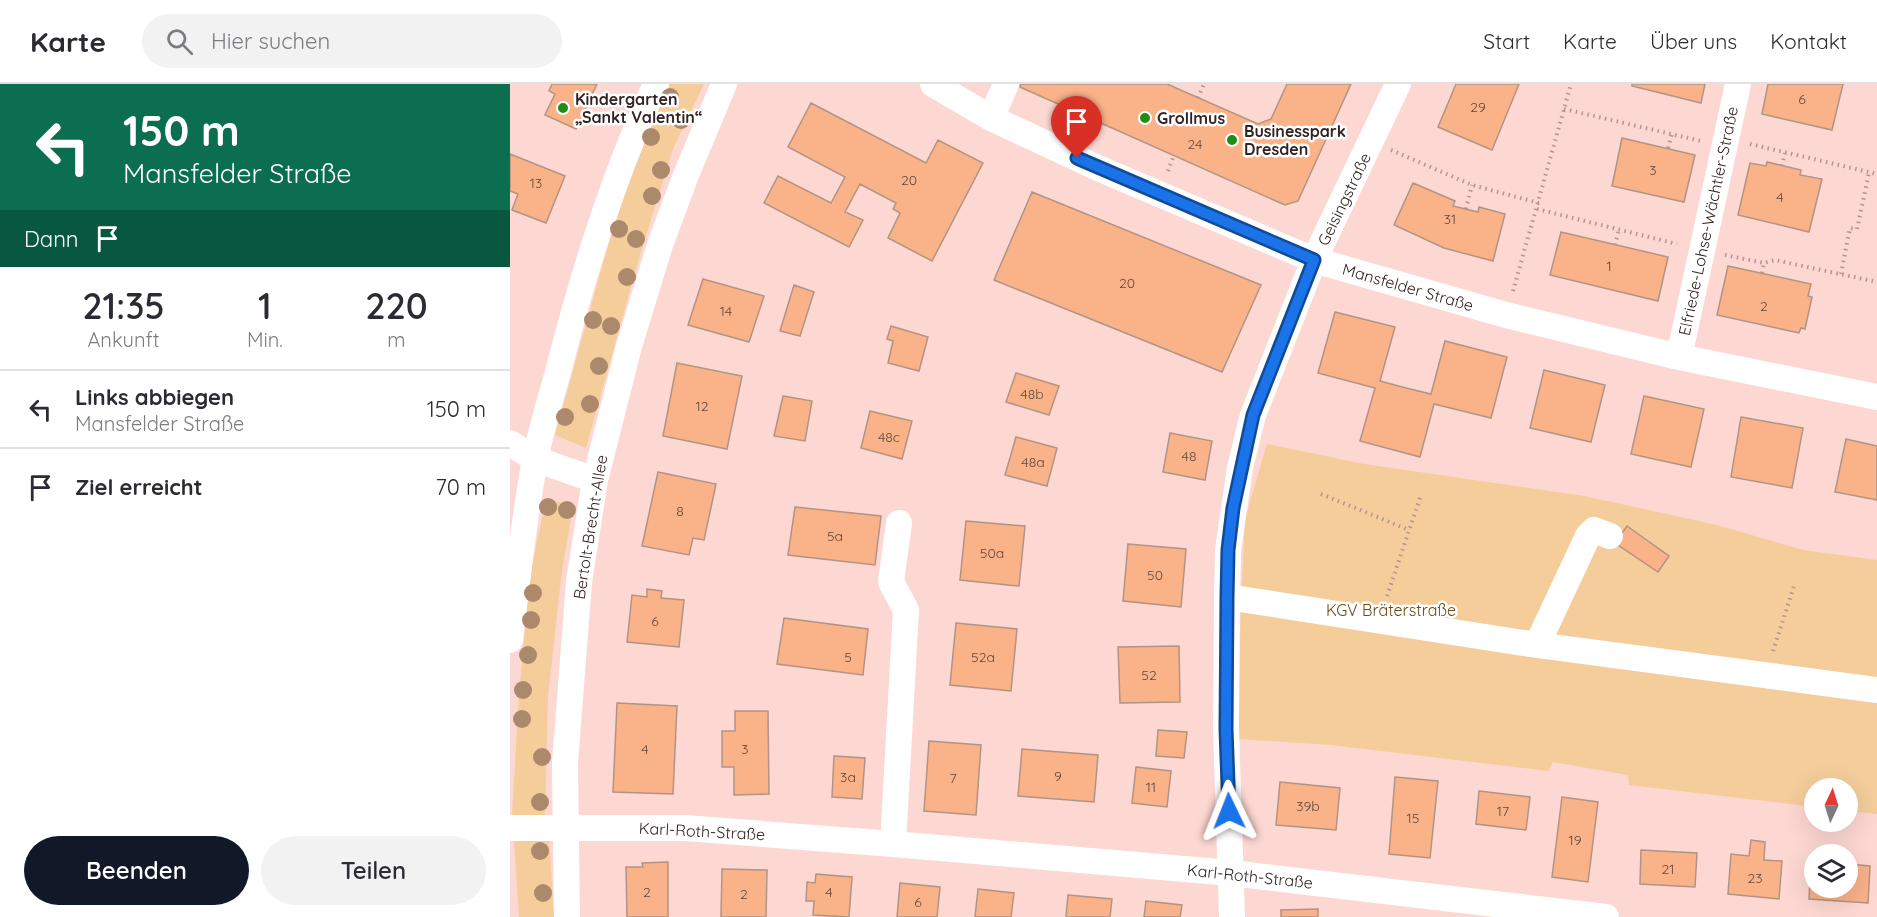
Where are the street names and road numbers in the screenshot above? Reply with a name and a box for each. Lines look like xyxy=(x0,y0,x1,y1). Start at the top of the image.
street label: Elfriede-Lohse-Wächtler-Straße xyxy=(1674,105,1742,337)
street label: Geisingstraße xyxy=(1313,149,1375,249)
street label: Mansfelder Straße xyxy=(1340,259,1476,315)
street label: Bertolt-Brecht-Allee xyxy=(569,453,611,601)
street label: Karl-Roth-Straße xyxy=(638,818,766,844)
street label: Karl-Roth-Straße xyxy=(1186,859,1314,893)

